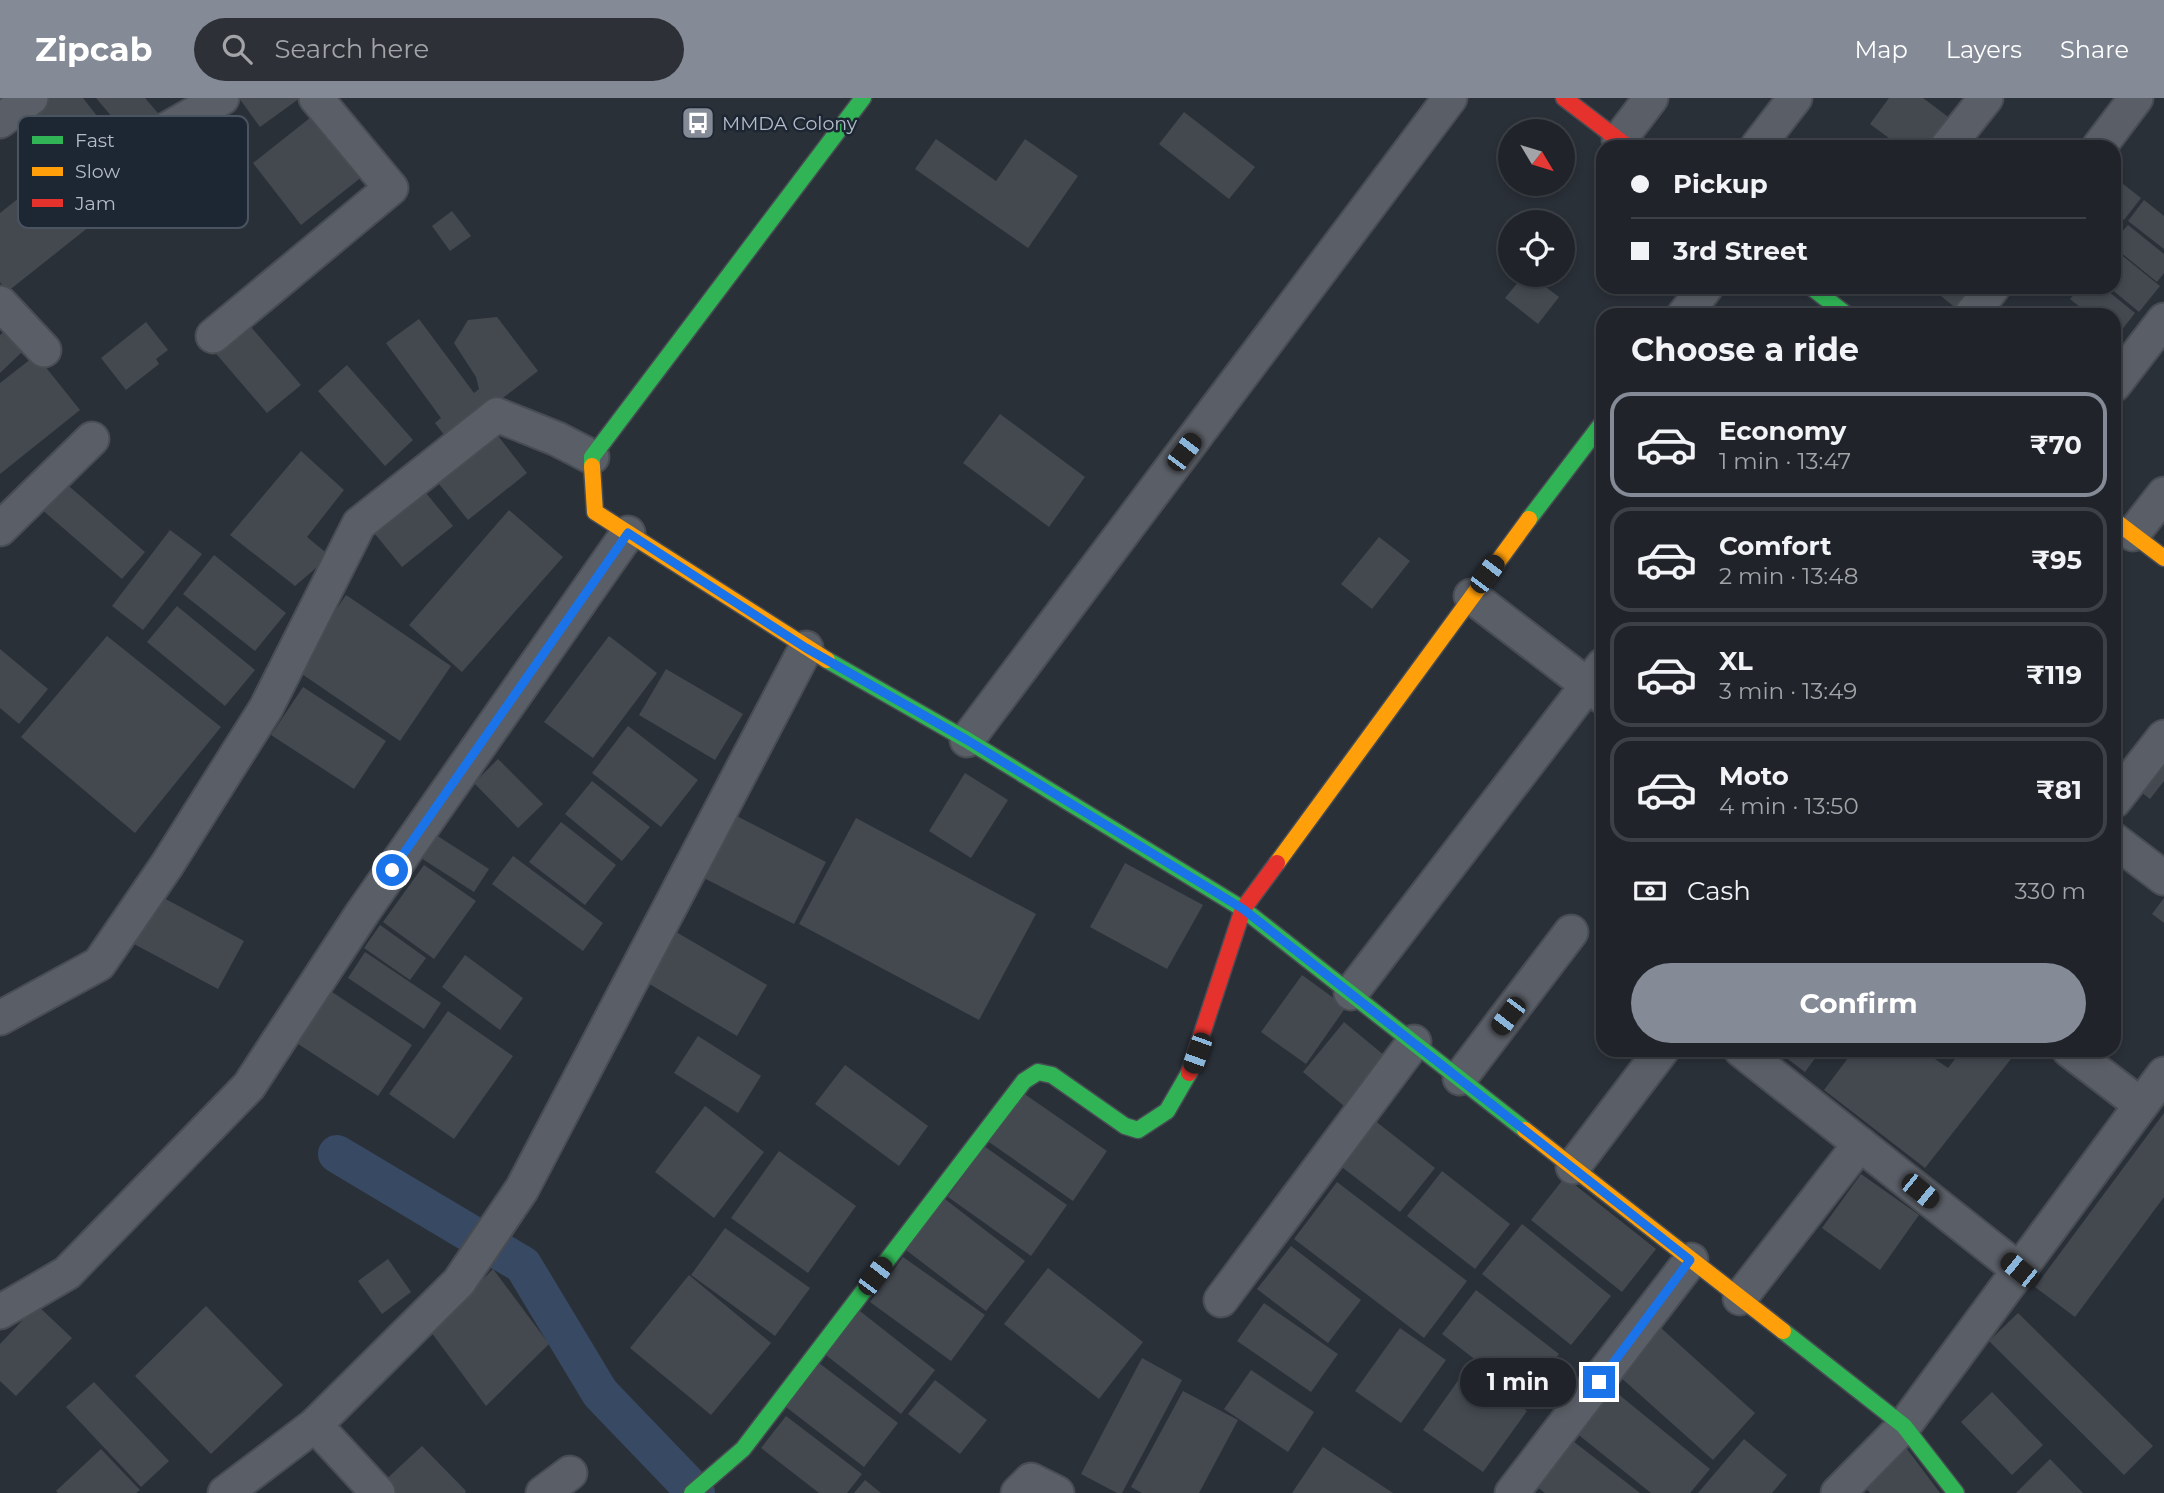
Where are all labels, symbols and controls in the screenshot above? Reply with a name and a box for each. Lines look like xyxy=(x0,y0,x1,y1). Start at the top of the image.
search box xyxy=(194,18,684,81)
text: Zipcab xyxy=(35,29,152,69)
icon: search xyxy=(218,30,256,68)
text: Search here xyxy=(274,33,429,65)
text: Map xyxy=(1854,35,1908,64)
text: Layers xyxy=(1946,35,2022,64)
text: Share xyxy=(2060,35,2129,64)
bus stop icon: MMDA Colony xyxy=(679,104,717,142)
place label: MMDA Colony xyxy=(722,112,858,135)
legend xyxy=(18,116,248,228)
north arrow xyxy=(1498,119,1575,196)
map controls xyxy=(1498,119,1575,287)
text: Fast xyxy=(75,129,115,152)
text: Slow xyxy=(75,160,120,183)
text: Pickup xyxy=(1673,168,1768,200)
text: Jam xyxy=(74,192,116,215)
button: locate xyxy=(1498,210,1575,287)
text: 3rd Street xyxy=(1673,235,1808,267)
text: Choose a ride xyxy=(1631,330,1859,369)
icon: car xyxy=(1635,413,1698,476)
text: Economy xyxy=(1719,415,1846,447)
car xyxy=(1163,429,1206,475)
text: ₹70 xyxy=(2030,429,2082,461)
text: 1 min · 13:47 xyxy=(1719,447,1851,475)
icon: car xyxy=(1635,528,1698,591)
text: Comfort xyxy=(1719,530,1831,562)
text: ₹95 xyxy=(2031,544,2082,576)
car xyxy=(1466,551,1509,597)
text: 2 min · 13:48 xyxy=(1719,562,1858,590)
icon: car xyxy=(1635,643,1698,706)
text: XL xyxy=(1719,645,1753,677)
text: ₹119 xyxy=(2026,659,2082,691)
text: 3 min · 13:49 xyxy=(1719,677,1857,705)
icon: car xyxy=(1635,758,1698,821)
text: Moto xyxy=(1719,760,1789,792)
text: ₹81 xyxy=(2036,774,2082,806)
text: 4 min · 13:50 xyxy=(1719,792,1859,820)
route start xyxy=(376,854,408,886)
icon: cash xyxy=(1631,872,1669,910)
text: Cash xyxy=(1687,875,1751,907)
text: 330 m xyxy=(2015,877,2086,905)
button: Confirm xyxy=(1631,963,2086,1043)
car xyxy=(1487,993,1530,1039)
car xyxy=(1180,1030,1215,1076)
car xyxy=(1898,1170,1943,1212)
car xyxy=(1997,1249,2042,1291)
car xyxy=(854,1253,897,1299)
callout: 1 min xyxy=(1459,1358,1574,1406)
route end xyxy=(1583,1366,1615,1398)
text: 1 min xyxy=(1487,1368,1549,1396)

